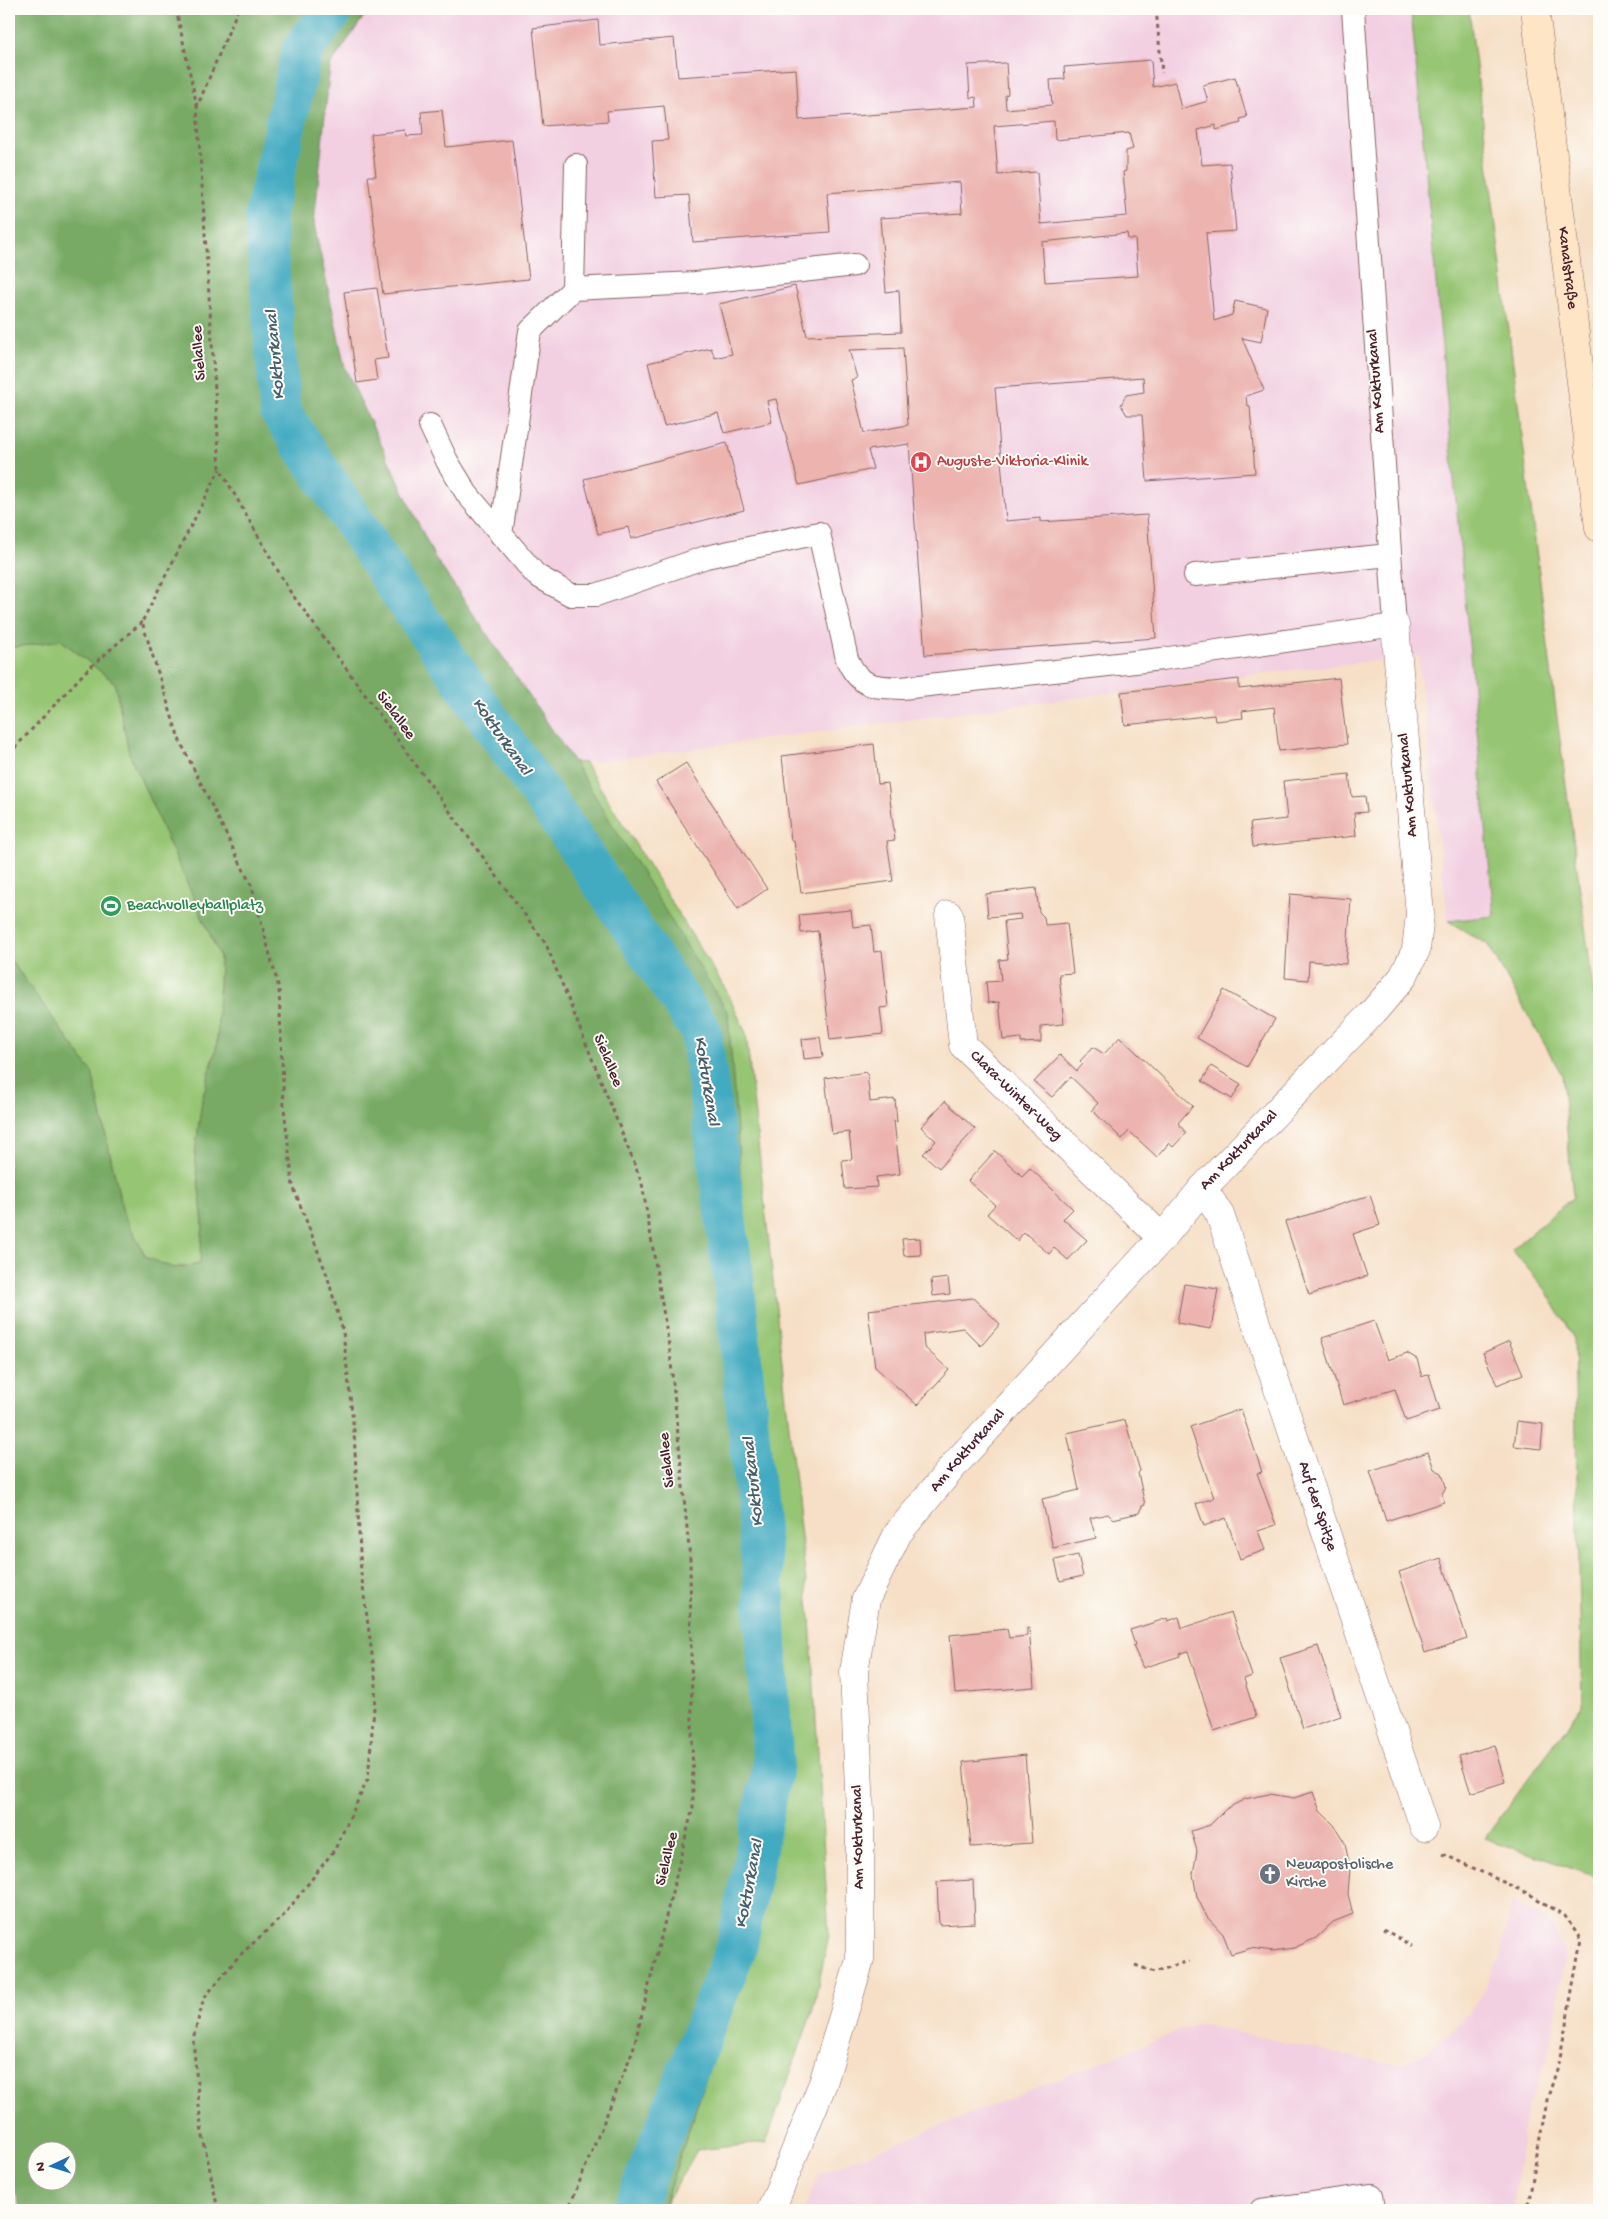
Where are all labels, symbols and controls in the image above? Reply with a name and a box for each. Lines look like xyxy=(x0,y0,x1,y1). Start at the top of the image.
street label: Kanalstraße xyxy=(1552,226,1582,311)
water label: Kokturkanal xyxy=(262,308,290,401)
street label: Sielallee xyxy=(189,324,211,381)
street label: Am Kokturkanal xyxy=(1364,328,1390,434)
hospital icon: Auguste-Viktoria-Klinik xyxy=(909,450,933,474)
place label: Auguste-Viktoria-Klinik xyxy=(937,453,1090,472)
street label: Sielallee xyxy=(371,688,419,744)
water label: Kokturkanal xyxy=(467,694,536,781)
street label: Am Kokturkanal xyxy=(1395,732,1423,838)
sports icon: Beachvolleyballplatz xyxy=(99,894,123,918)
place label: Beachvolleyballplatz xyxy=(126,897,264,916)
street label: Sielallee xyxy=(588,1032,626,1091)
water label: Kokturkanal xyxy=(689,1035,724,1128)
street label: Clara-Winter-Weg xyxy=(965,1047,1066,1145)
street label: Am Kokturkanal xyxy=(1196,1106,1282,1195)
street label: Am Kokturkanal xyxy=(926,1405,1010,1496)
street label: Sielallee xyxy=(656,1431,680,1488)
water label: Kokturkanal xyxy=(739,1435,769,1528)
street label: Auf der Spitze xyxy=(1293,1459,1341,1554)
street label: Am Kokturkanal xyxy=(849,1785,869,1889)
street label: Sielallee xyxy=(652,1829,684,1888)
water label: Kokturkanal xyxy=(731,1837,769,1930)
place label: Neuapostolische Kirche xyxy=(1286,1856,1394,1893)
church icon: Neuapostolische Kirche xyxy=(1258,1862,1282,1886)
north arrow xyxy=(28,2142,78,2192)
text: N xyxy=(33,2162,50,2172)

